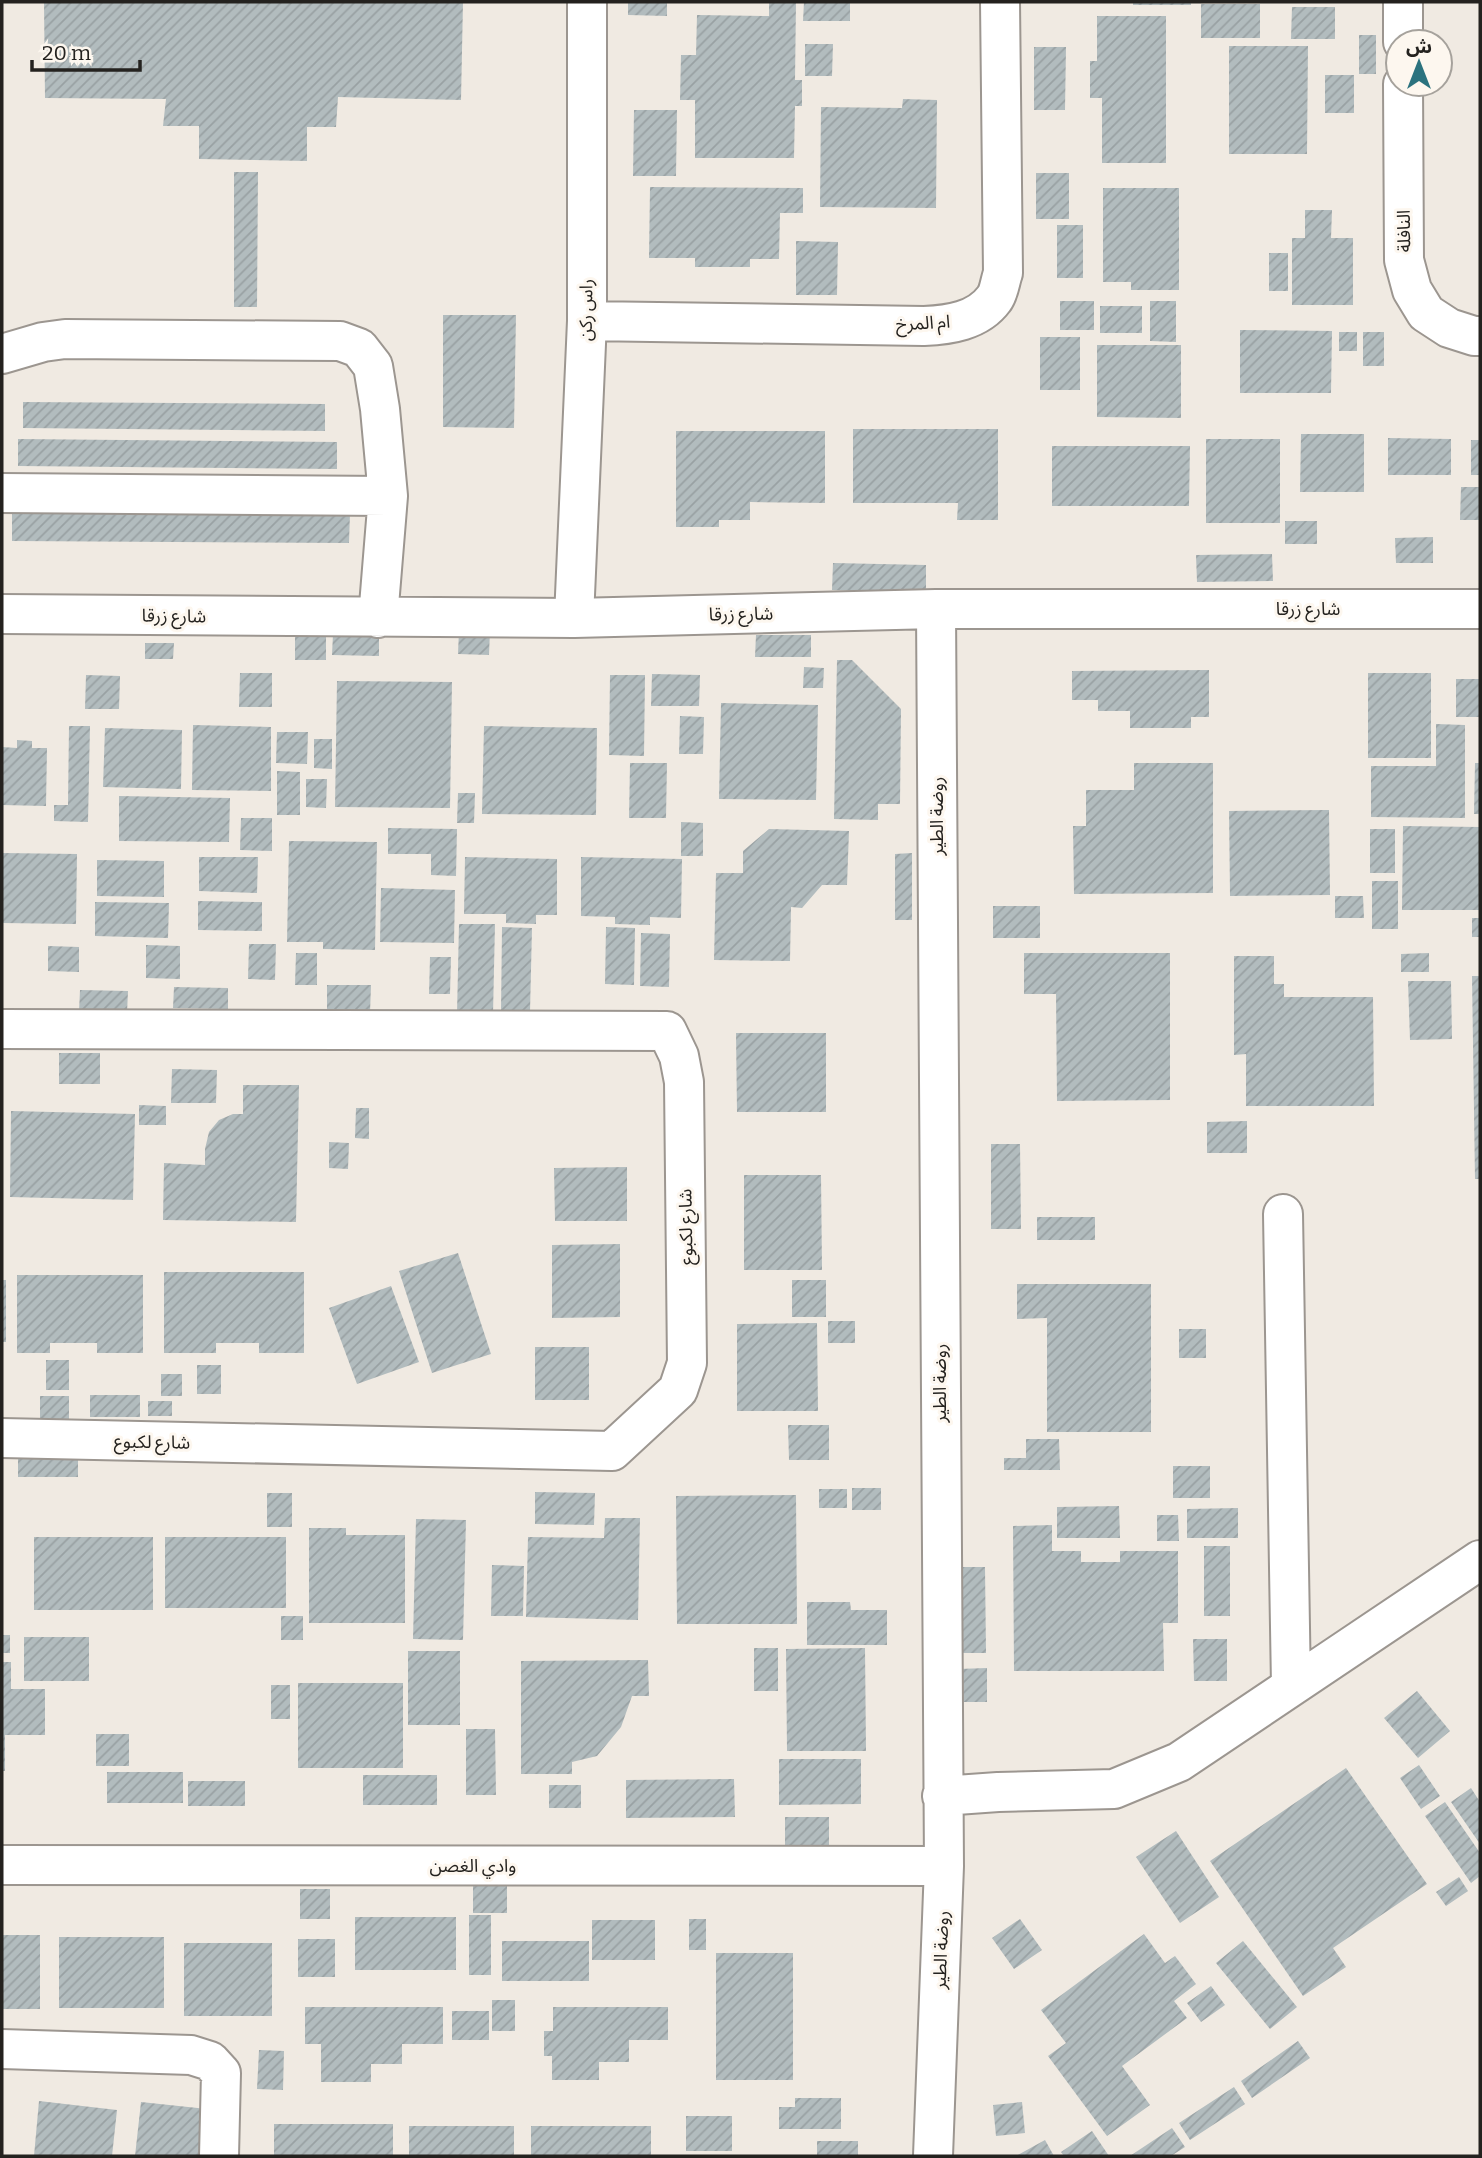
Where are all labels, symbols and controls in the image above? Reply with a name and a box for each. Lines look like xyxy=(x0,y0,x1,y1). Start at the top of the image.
scale bar xyxy=(32,28,140,72)
north arrow xyxy=(1384,28,1454,98)
text: ش xyxy=(1406,35,1432,58)
text: 20 m xyxy=(42,40,91,66)
street label: النافلة xyxy=(1393,210,1415,252)
street label: راس ركن xyxy=(574,279,598,341)
street label: ام المرخ xyxy=(895,311,951,338)
street label: شارع زرقا xyxy=(1276,598,1340,623)
street label: شارع زرقا xyxy=(708,602,774,629)
street label: شارع زرقا xyxy=(141,604,207,631)
street label: روضة الطير xyxy=(926,777,948,856)
street label: شارع لكبوع xyxy=(674,1189,701,1265)
street label: روضة الطير xyxy=(929,1344,951,1423)
street label: شارع لكبوع xyxy=(114,1430,190,1457)
street label: وادي الغصن xyxy=(430,1855,516,1879)
street label: روضة الطير xyxy=(929,1910,953,1991)

